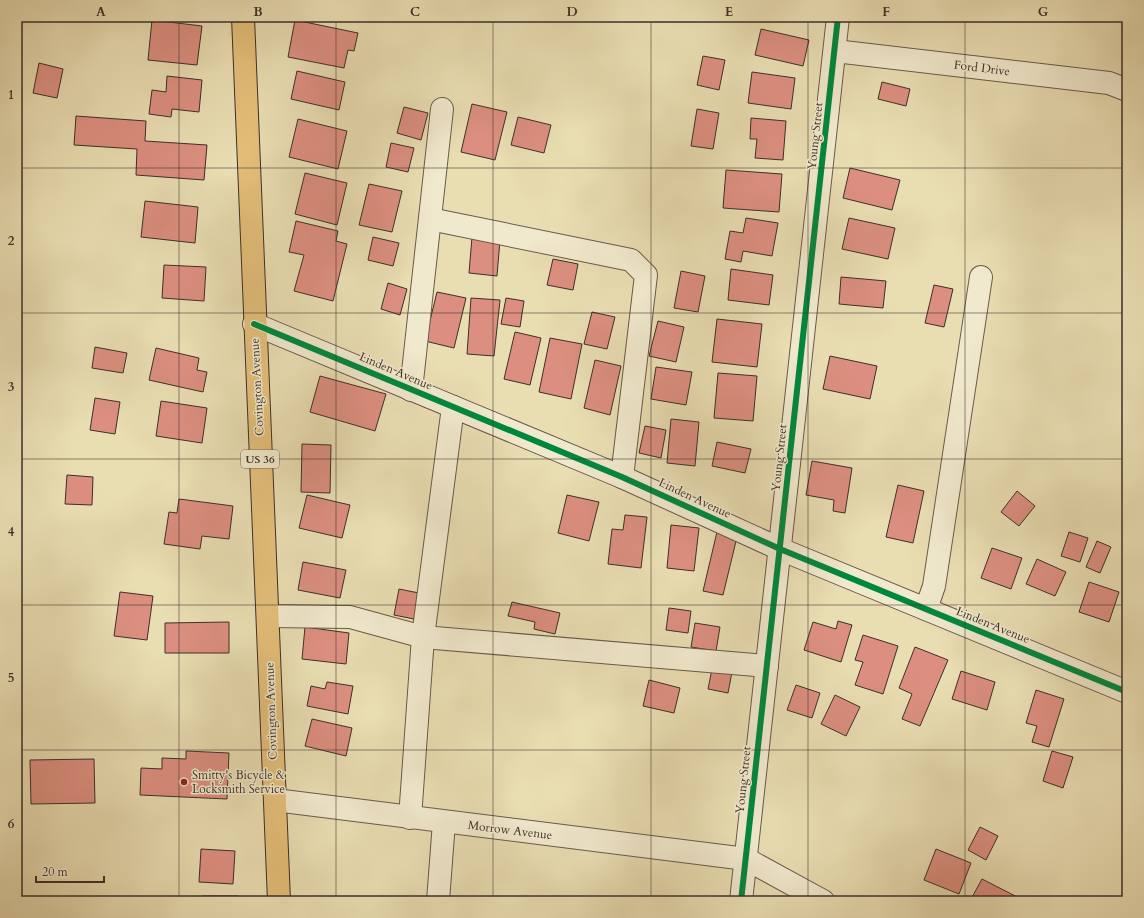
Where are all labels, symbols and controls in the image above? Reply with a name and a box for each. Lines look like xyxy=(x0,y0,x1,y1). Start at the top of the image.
text: A xyxy=(96,3,106,21)
text: B xyxy=(253,3,263,21)
text: C xyxy=(410,3,420,21)
text: D xyxy=(566,3,578,21)
text: E xyxy=(725,3,733,21)
text: F xyxy=(882,3,890,21)
text: G xyxy=(1038,3,1049,21)
street label: Ford Drive xyxy=(953,57,1011,79)
text: 1 xyxy=(8,86,14,104)
street label: Young Street xyxy=(804,101,827,170)
text: 2 xyxy=(8,232,15,250)
street label: Covington Avenue xyxy=(246,338,268,436)
street label: Linden Avenue xyxy=(357,348,435,394)
text: 3 xyxy=(8,378,15,396)
street label: Young Street xyxy=(768,423,791,492)
road number: US 36 xyxy=(241,450,279,468)
street label: Linden Avenue xyxy=(656,474,734,522)
text: 4 xyxy=(8,523,15,541)
street label: Linden Avenue xyxy=(954,603,1032,647)
street label: Covington Avenue xyxy=(261,662,281,760)
text: 5 xyxy=(8,669,14,687)
street label: Young Street xyxy=(732,745,755,814)
place label: Smitty's Bicycle & Locksmith Service xyxy=(192,767,285,797)
marker: Smitty's Bicycle & Locksmith Service xyxy=(179,777,189,787)
text: 6 xyxy=(8,815,15,833)
street label: Morrow Avenue xyxy=(467,817,553,843)
scale bar xyxy=(36,858,104,884)
text: 20 m xyxy=(42,864,69,880)

